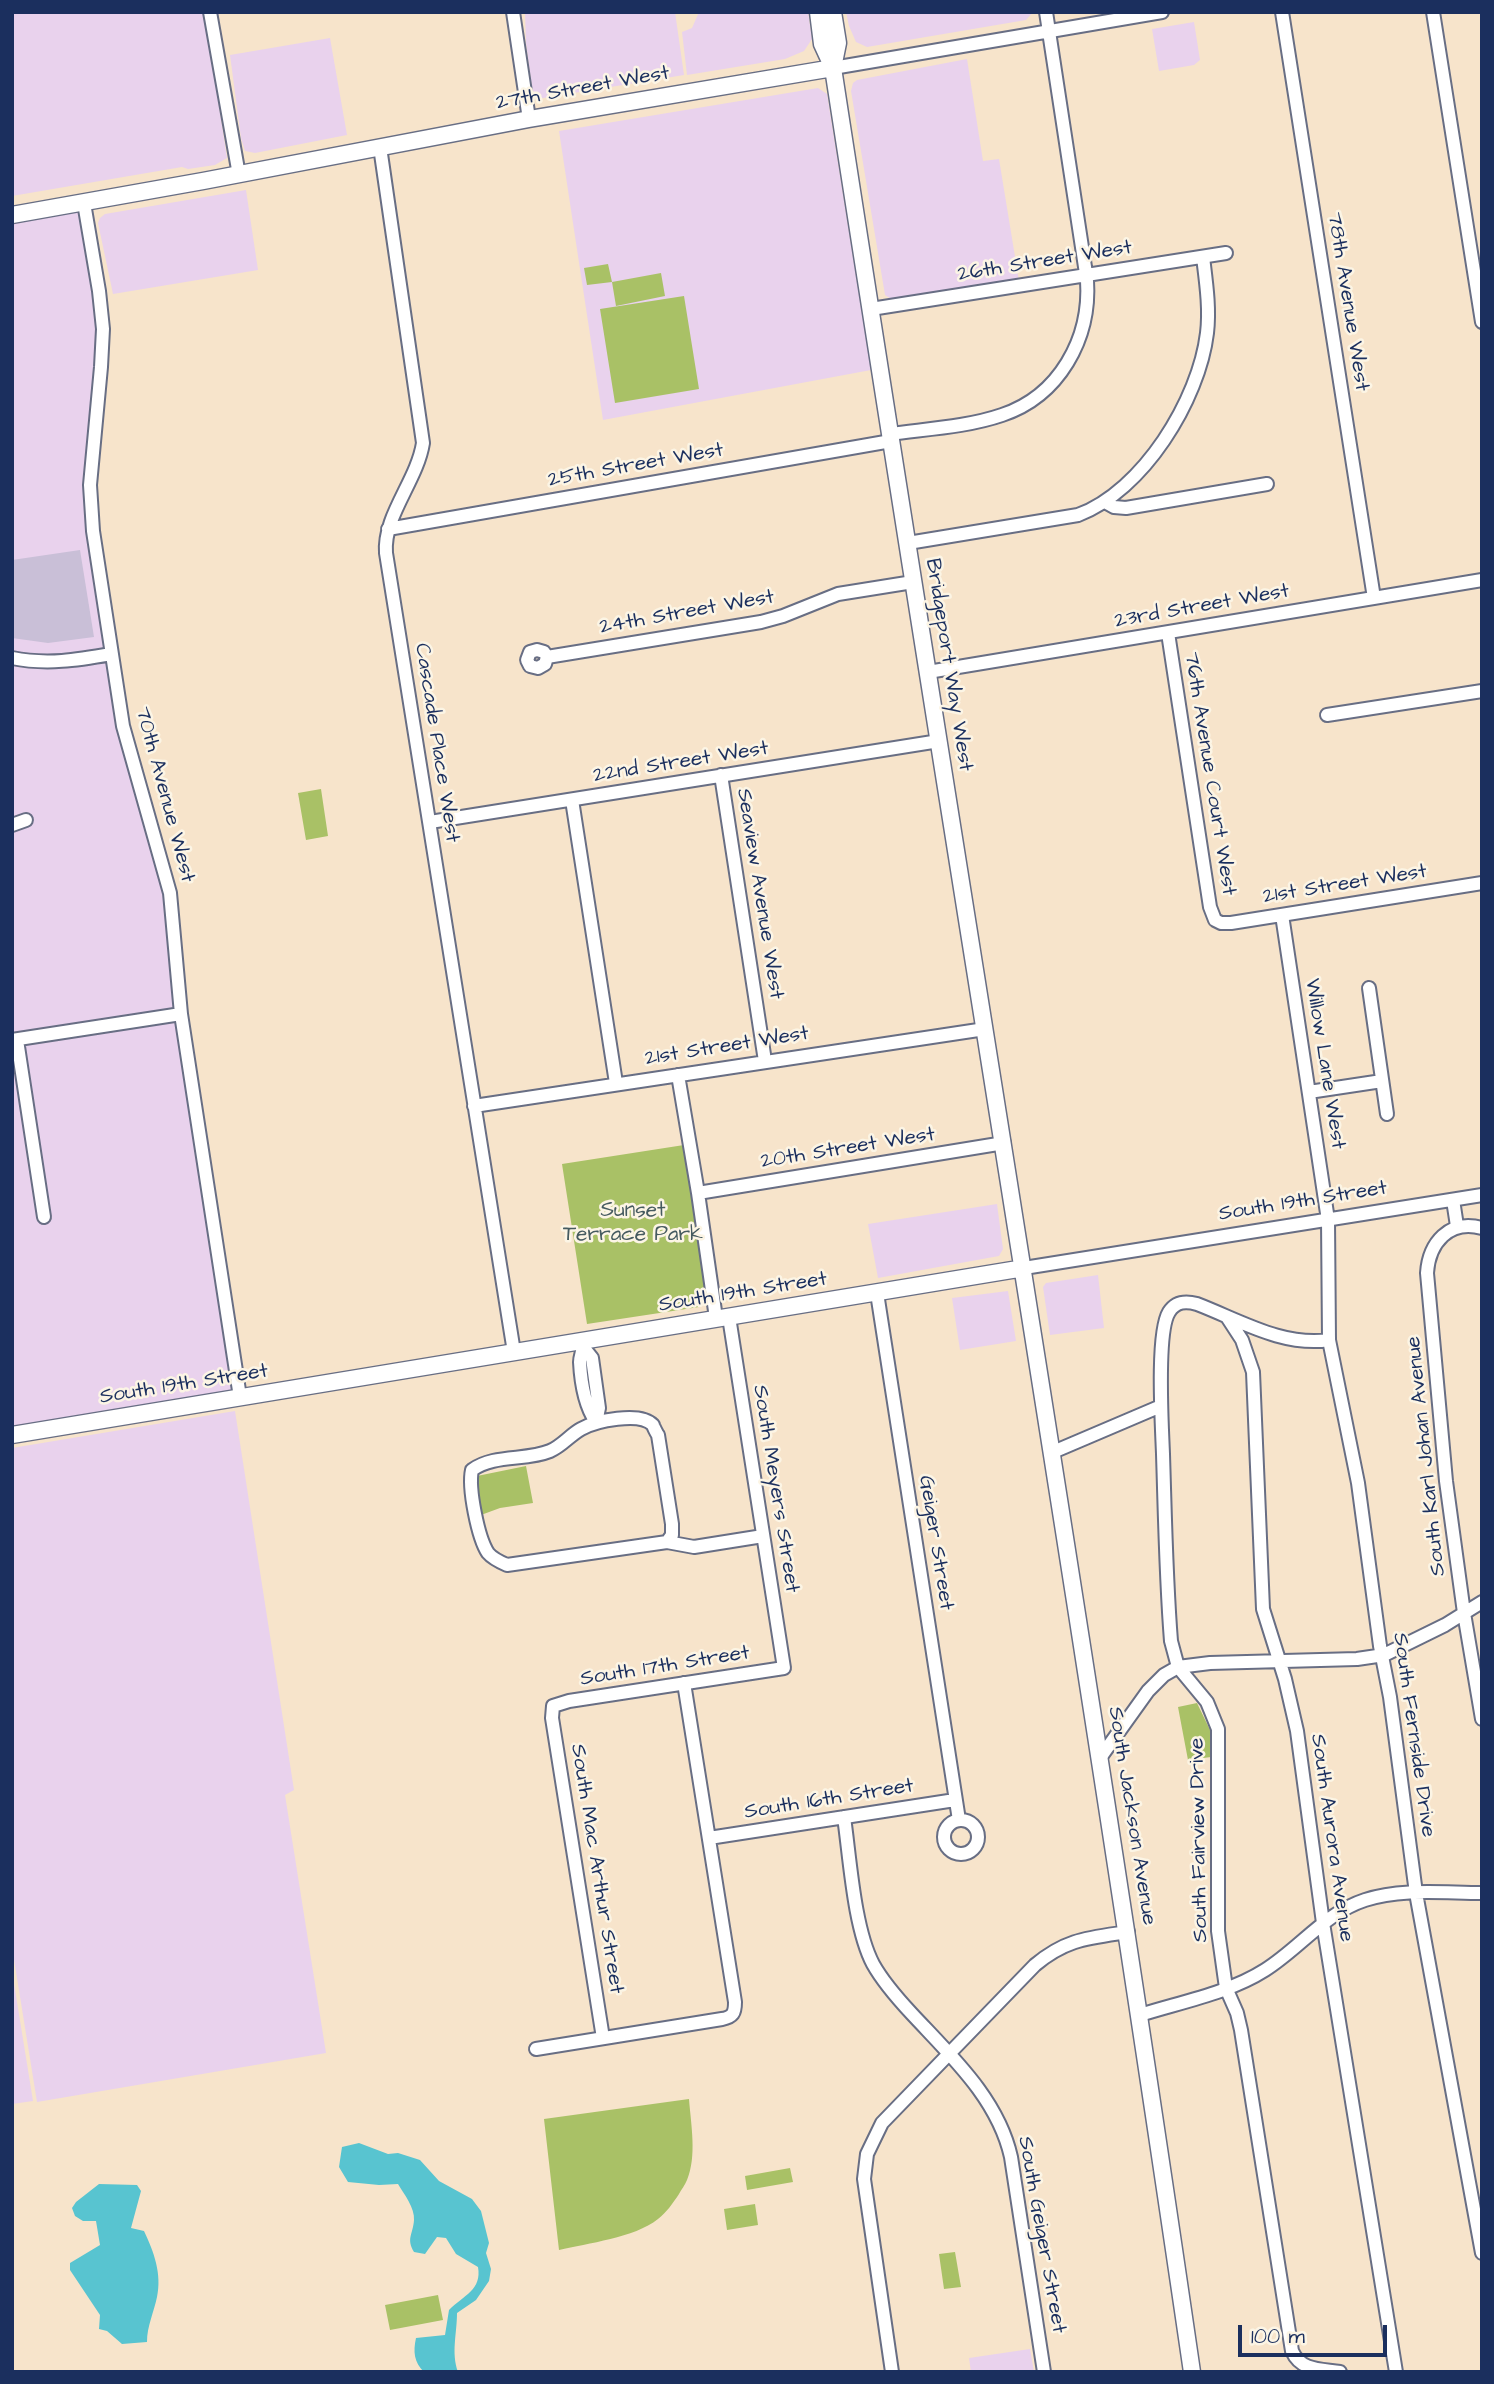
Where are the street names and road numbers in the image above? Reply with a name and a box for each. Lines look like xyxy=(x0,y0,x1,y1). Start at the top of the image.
street label: 27th Street West xyxy=(494,61,672,117)
street label: 78th Avenue West xyxy=(1320,211,1374,393)
street label: 26th Street West xyxy=(956,236,1134,288)
street label: 25th Street West xyxy=(546,438,726,494)
street label: Bridgeport Way West xyxy=(919,557,977,773)
street label: 23rd Street West xyxy=(1113,579,1291,635)
street label: 24th Street West xyxy=(598,585,776,641)
street label: Cascade Place West xyxy=(408,642,464,844)
street label: 76th Avenue Court West xyxy=(1177,651,1241,897)
street label: 70th Avenue West xyxy=(129,705,199,885)
street label: 22nd Street West xyxy=(592,737,770,789)
street label: Seaview Avenue West xyxy=(730,787,788,1001)
street label: 21st Street West xyxy=(1261,860,1429,910)
street label: Willow Lane West xyxy=(1298,977,1350,1151)
street label: 21st Street West xyxy=(643,1022,811,1072)
street label: 20th Street West xyxy=(759,1123,937,1175)
street label: South 19th Street xyxy=(1217,1176,1389,1228)
street label: South 19th Street xyxy=(657,1267,829,1319)
street label: South Karl Johan Avenue xyxy=(1402,1335,1452,1577)
street label: South 19th Street xyxy=(98,1359,270,1411)
street label: South Meyers Street xyxy=(746,1383,804,1595)
street label: Geiger Street xyxy=(912,1474,958,1612)
street label: South Fernside Drive xyxy=(1386,1631,1440,1839)
street label: South 17th Street xyxy=(579,1641,751,1693)
street label: South Jackson Avenue xyxy=(1101,1705,1161,1927)
street label: South Aurora Avenue xyxy=(1304,1732,1358,1944)
street label: South Fairview Drive xyxy=(1186,1737,1214,1943)
street label: South Mac Arthur Street xyxy=(564,1742,628,1996)
street label: South 16th Street xyxy=(742,1774,916,1826)
street label: South Geiger Street xyxy=(1011,2135,1071,2335)

